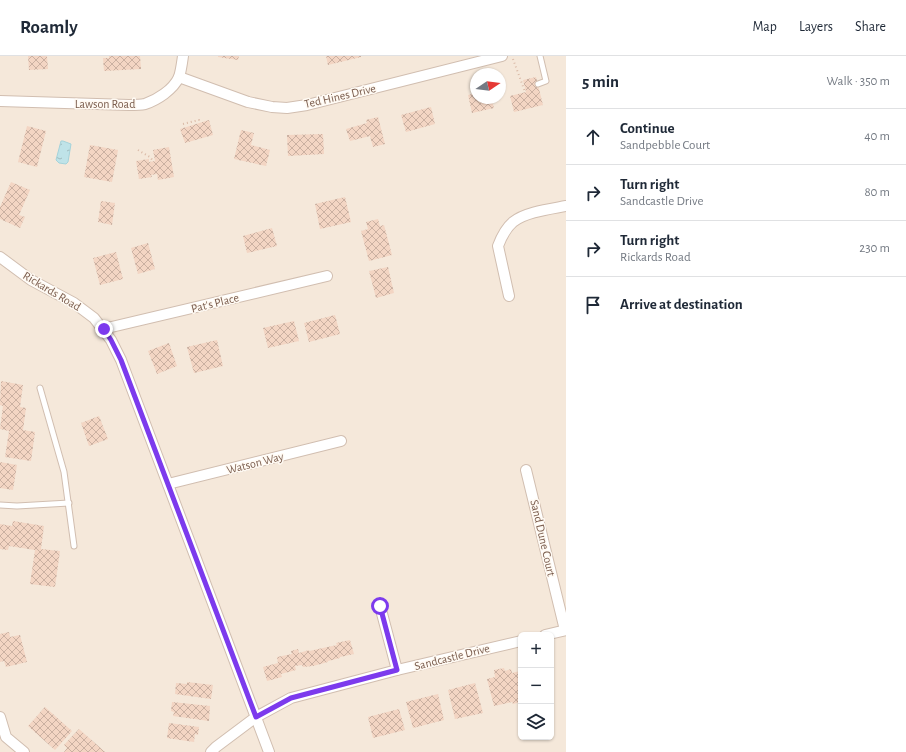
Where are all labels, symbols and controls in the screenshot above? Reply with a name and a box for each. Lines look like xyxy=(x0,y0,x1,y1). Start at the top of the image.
text: Roamly xyxy=(20,18,78,37)
text: Map xyxy=(752,20,777,34)
text: Layers xyxy=(799,20,833,34)
text: Share xyxy=(855,20,886,34)
north arrow xyxy=(470,68,506,104)
text: 5 min xyxy=(582,73,619,90)
text: Walk · 350 m xyxy=(826,75,890,88)
street label: Ted Hines Drive xyxy=(303,82,377,110)
street label: Lawson Road xyxy=(75,98,135,110)
text: Continue xyxy=(620,121,675,136)
icon: ahead xyxy=(582,126,604,148)
text: 40 m xyxy=(864,130,890,143)
text: Sandpebble Court xyxy=(620,139,710,152)
text: Turn right xyxy=(620,177,679,192)
icon: right xyxy=(582,182,604,204)
text: 80 m xyxy=(864,186,890,199)
text: Sandcastle Drive xyxy=(620,195,703,208)
text: Turn right xyxy=(620,233,679,248)
icon: right xyxy=(582,238,604,260)
text: 230 m xyxy=(859,242,890,255)
text: Rickards Road xyxy=(620,251,691,264)
street label: Rickards Road xyxy=(21,269,83,313)
street label: Pat's Place xyxy=(190,291,240,315)
icon: arrive xyxy=(582,294,604,316)
text: Arrive at destination xyxy=(620,297,743,312)
route end xyxy=(95,320,113,338)
street label: Watson Way xyxy=(225,450,285,477)
street label: Sand Dune Court xyxy=(528,499,558,578)
route start xyxy=(371,597,389,615)
map controls xyxy=(518,632,554,740)
button: + xyxy=(518,632,554,668)
street label: Sandcastle Drive xyxy=(413,642,491,672)
button: − xyxy=(518,668,554,704)
button: layers xyxy=(518,704,554,740)

